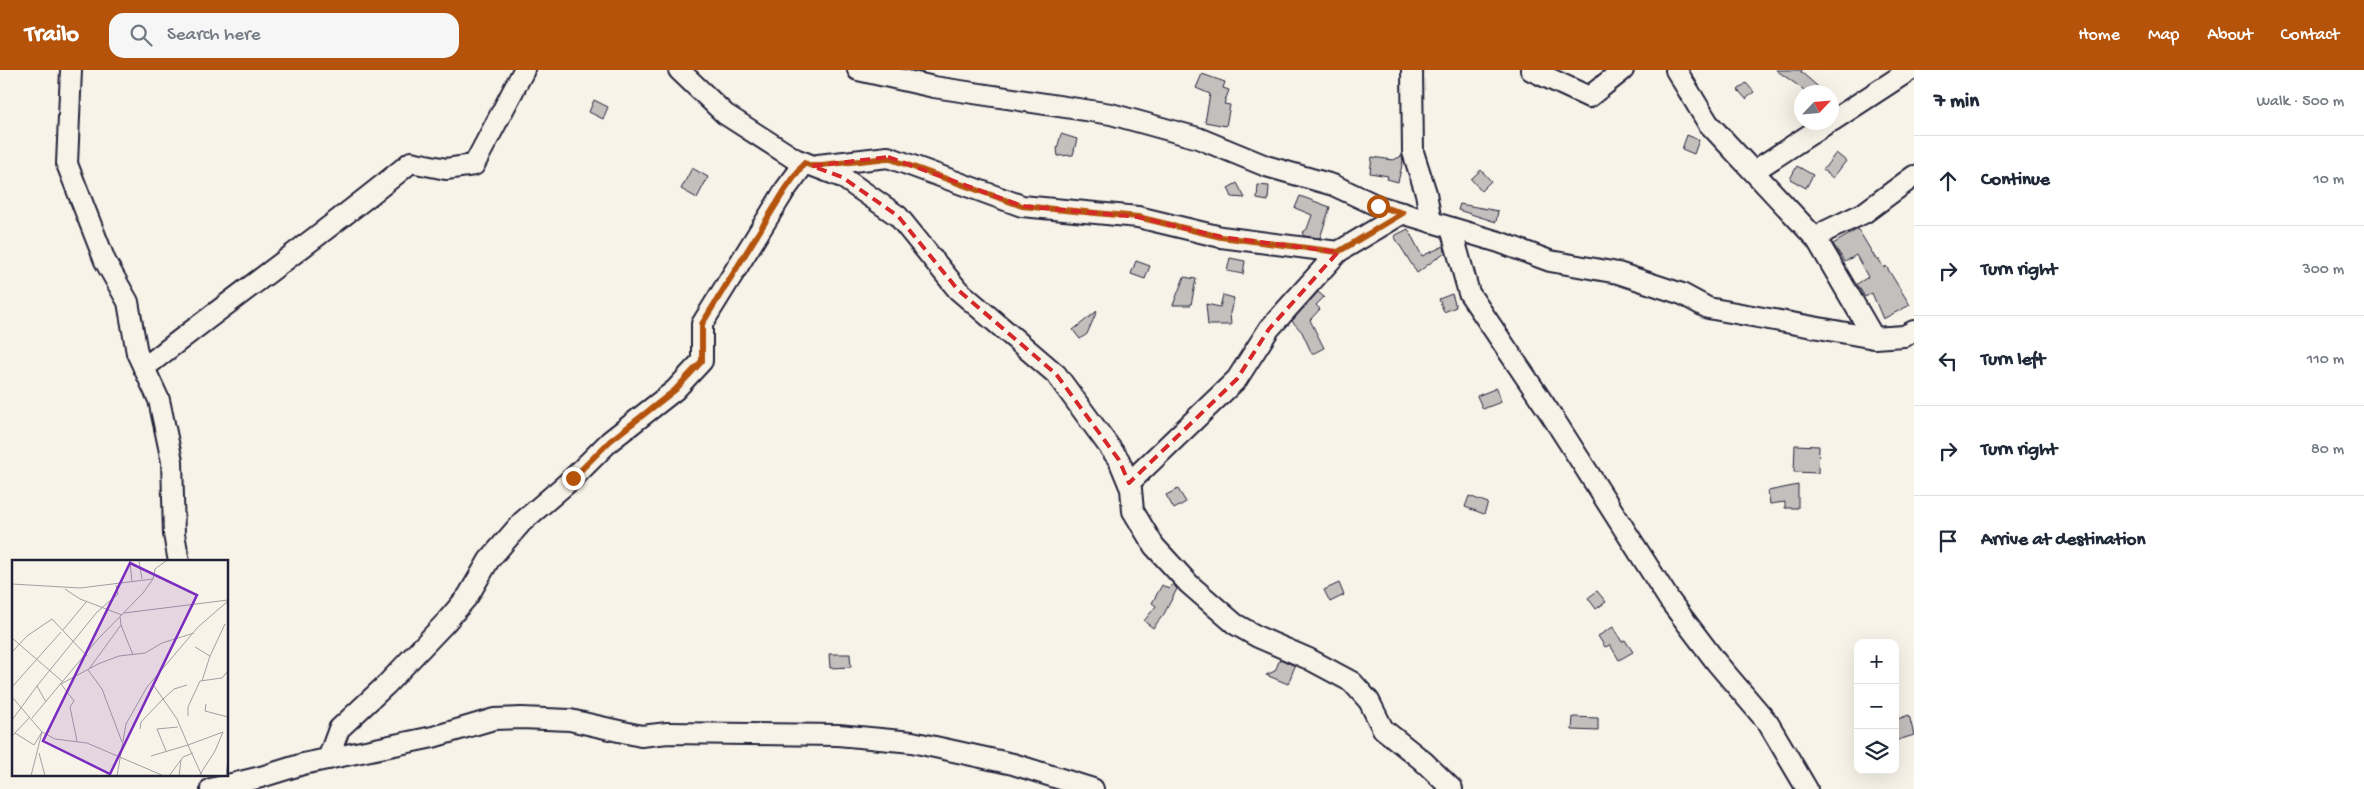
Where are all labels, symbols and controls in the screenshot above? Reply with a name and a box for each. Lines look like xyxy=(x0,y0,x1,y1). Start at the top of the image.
search box xyxy=(109,13,459,58)
text: Trailo xyxy=(25,21,79,50)
icon: search xyxy=(127,21,155,49)
text: Search here xyxy=(167,24,261,47)
text: Home xyxy=(2078,25,2120,46)
text: Map xyxy=(2148,25,2179,46)
text: About xyxy=(2207,25,2253,46)
text: Contact xyxy=(2281,25,2339,46)
north arrow xyxy=(1794,85,1839,130)
text: 7 min xyxy=(1934,90,1979,115)
text: Walk · 500 m xyxy=(2257,93,2344,112)
icon: ahead xyxy=(1934,167,1962,195)
text: Continue xyxy=(1981,169,2050,192)
text: 10 m xyxy=(2313,171,2344,190)
route start xyxy=(1367,195,1390,218)
icon: right xyxy=(1934,257,1962,285)
text: Turn right xyxy=(1981,259,2057,282)
text: 300 m xyxy=(2302,261,2344,280)
icon: left xyxy=(1934,347,1962,375)
text: Turn left xyxy=(1981,349,2045,372)
text: 110 m xyxy=(2307,351,2344,370)
icon: right xyxy=(1934,437,1962,465)
text: Turn right xyxy=(1981,439,2057,462)
text: 80 m xyxy=(2311,441,2344,460)
route end xyxy=(562,467,585,490)
icon: arrive xyxy=(1934,527,1962,555)
text: Arrive at destination xyxy=(1981,529,2145,552)
inset map xyxy=(12,560,229,776)
map controls xyxy=(1854,639,1899,774)
button: + xyxy=(1854,639,1899,684)
button: − xyxy=(1854,684,1899,729)
button: layers xyxy=(1854,729,1899,774)

